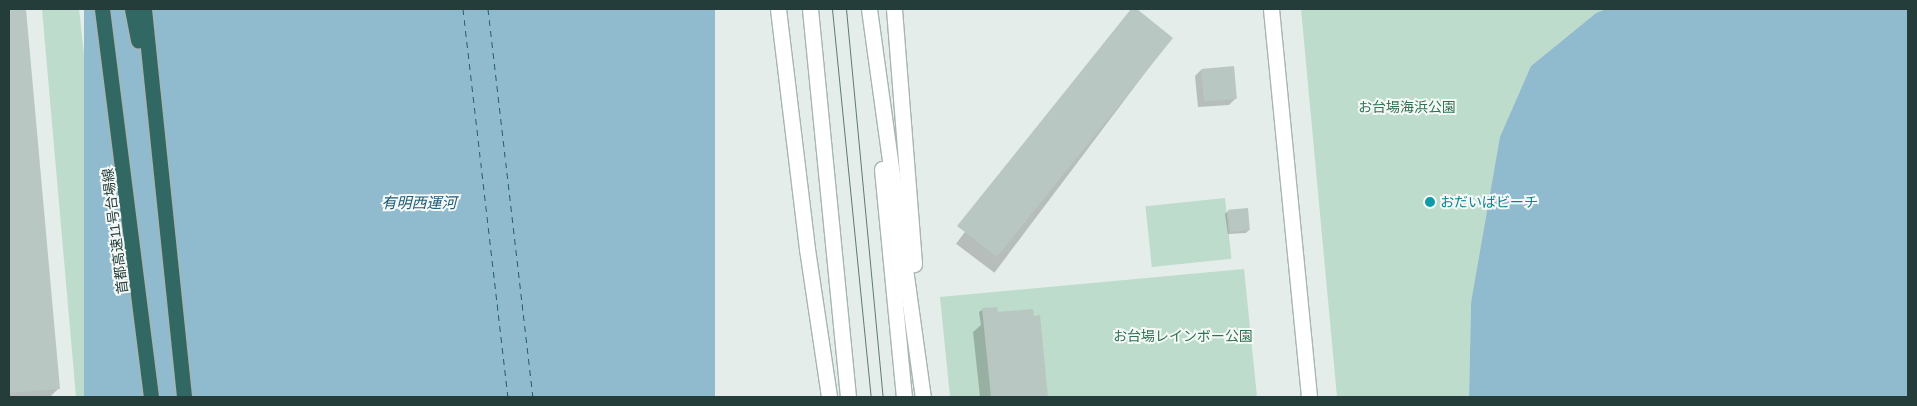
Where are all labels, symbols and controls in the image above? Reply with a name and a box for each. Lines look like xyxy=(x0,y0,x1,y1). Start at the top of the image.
park label: お台場海浜公園 xyxy=(1358,99,1456,115)
street label: 首都高速11号台場線 xyxy=(99,167,131,295)
water label: 有明西運河 xyxy=(382,194,456,212)
place label: おだいばビーチ xyxy=(1440,194,1538,210)
marker: おだいばビーチ xyxy=(1424,196,1436,208)
park label: お台場レインボー公園 xyxy=(1113,328,1253,344)

